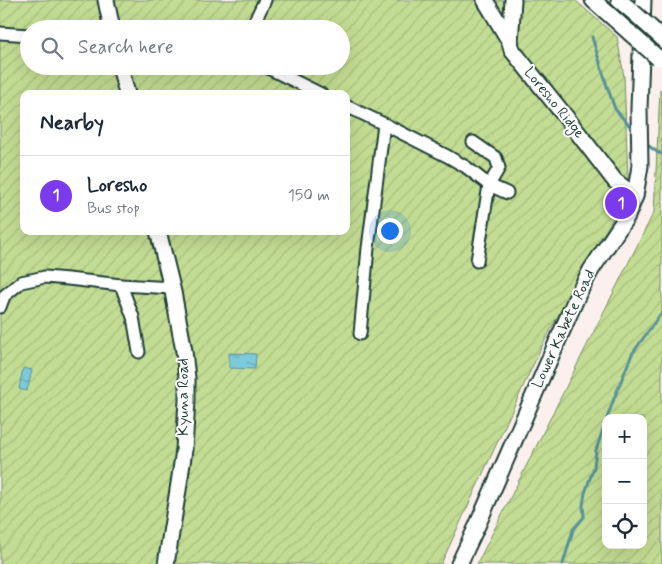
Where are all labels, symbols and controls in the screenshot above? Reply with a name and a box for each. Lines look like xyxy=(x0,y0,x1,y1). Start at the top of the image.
search box xyxy=(20,20,350,75)
icon: search xyxy=(38,34,66,62)
text: Search here xyxy=(78,35,174,60)
street label: Loresho Ridge xyxy=(518,63,589,143)
text: Nearby xyxy=(40,109,104,137)
text: Loresho xyxy=(87,173,147,198)
pin: 1 xyxy=(605,184,637,222)
text: 1 xyxy=(52,185,60,206)
text: 150 m xyxy=(288,185,330,206)
text: Bus stop xyxy=(87,198,140,219)
your location xyxy=(377,218,403,244)
street label: Lower Kabete Road xyxy=(528,266,600,392)
street label: Kyuna Road xyxy=(174,358,194,436)
map controls xyxy=(602,414,647,549)
button: + xyxy=(602,414,647,459)
button: − xyxy=(602,459,647,504)
button: locate xyxy=(602,504,647,549)

